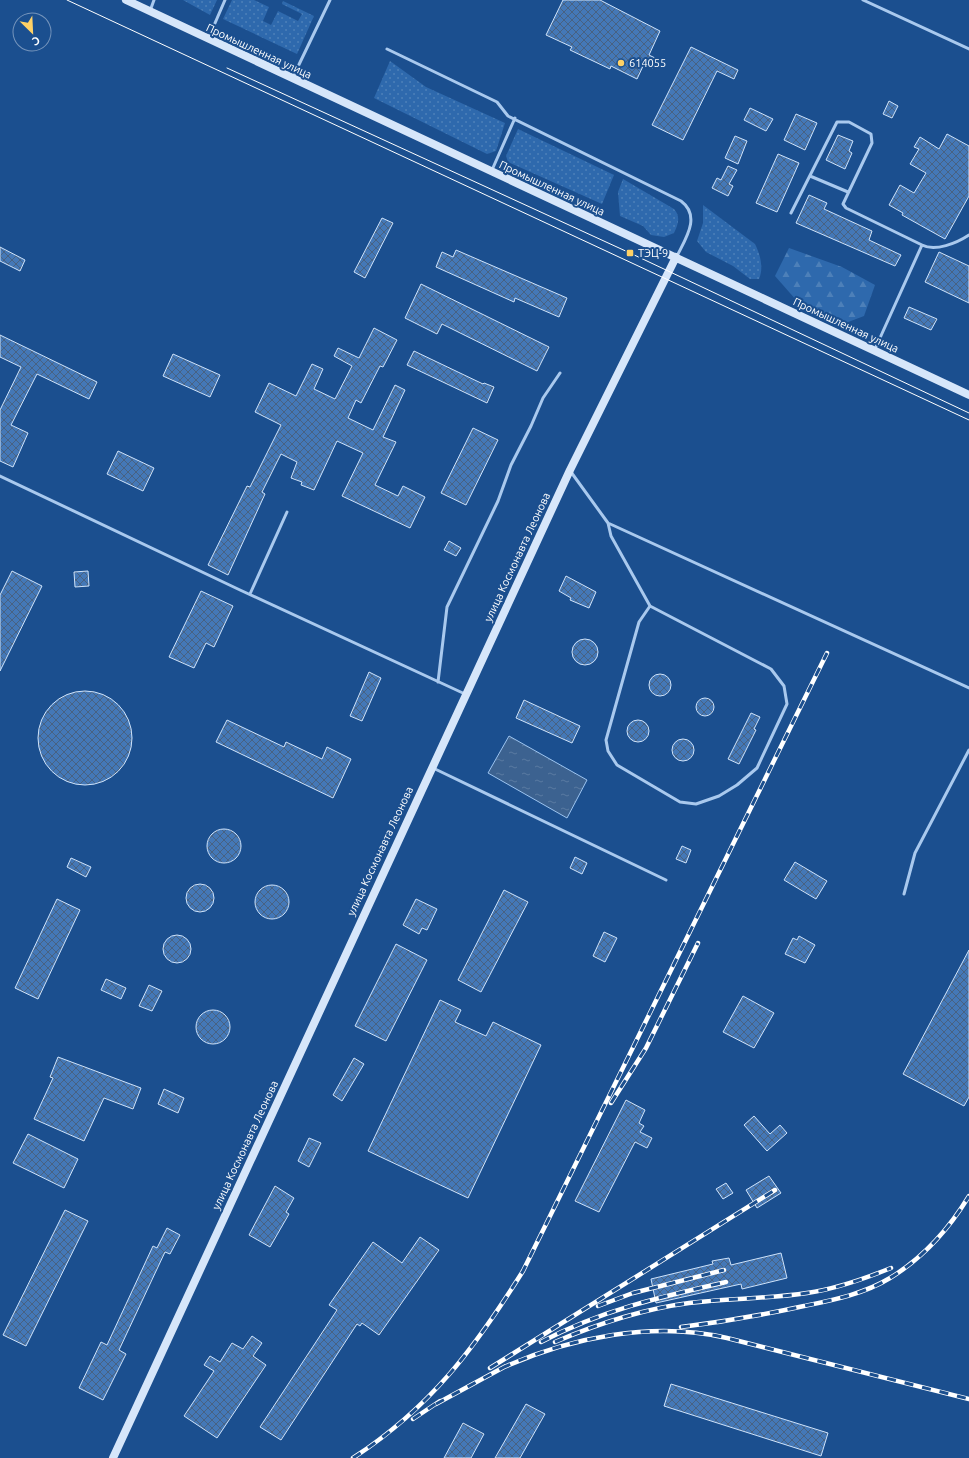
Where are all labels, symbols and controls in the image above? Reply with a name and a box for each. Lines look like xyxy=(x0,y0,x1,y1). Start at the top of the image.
north arrow xyxy=(12,12,52,52)
street label: Промышленная улица xyxy=(204,21,314,81)
text: С xyxy=(30,34,42,48)
place label: 614055 xyxy=(629,57,666,69)
marker: 614055 xyxy=(616,58,626,68)
street label: Промышленная улица xyxy=(497,158,607,218)
place label: ТЭЦ-9 xyxy=(638,247,668,259)
marker: ТЭЦ-9 xyxy=(625,248,635,258)
street label: Промышленная улица xyxy=(791,295,901,355)
street label: улица Космонавта Леонова xyxy=(482,491,552,623)
street label: улица Космонавта Леонова xyxy=(345,785,415,917)
street label: улица Космонавта Леонова xyxy=(210,1079,280,1211)

